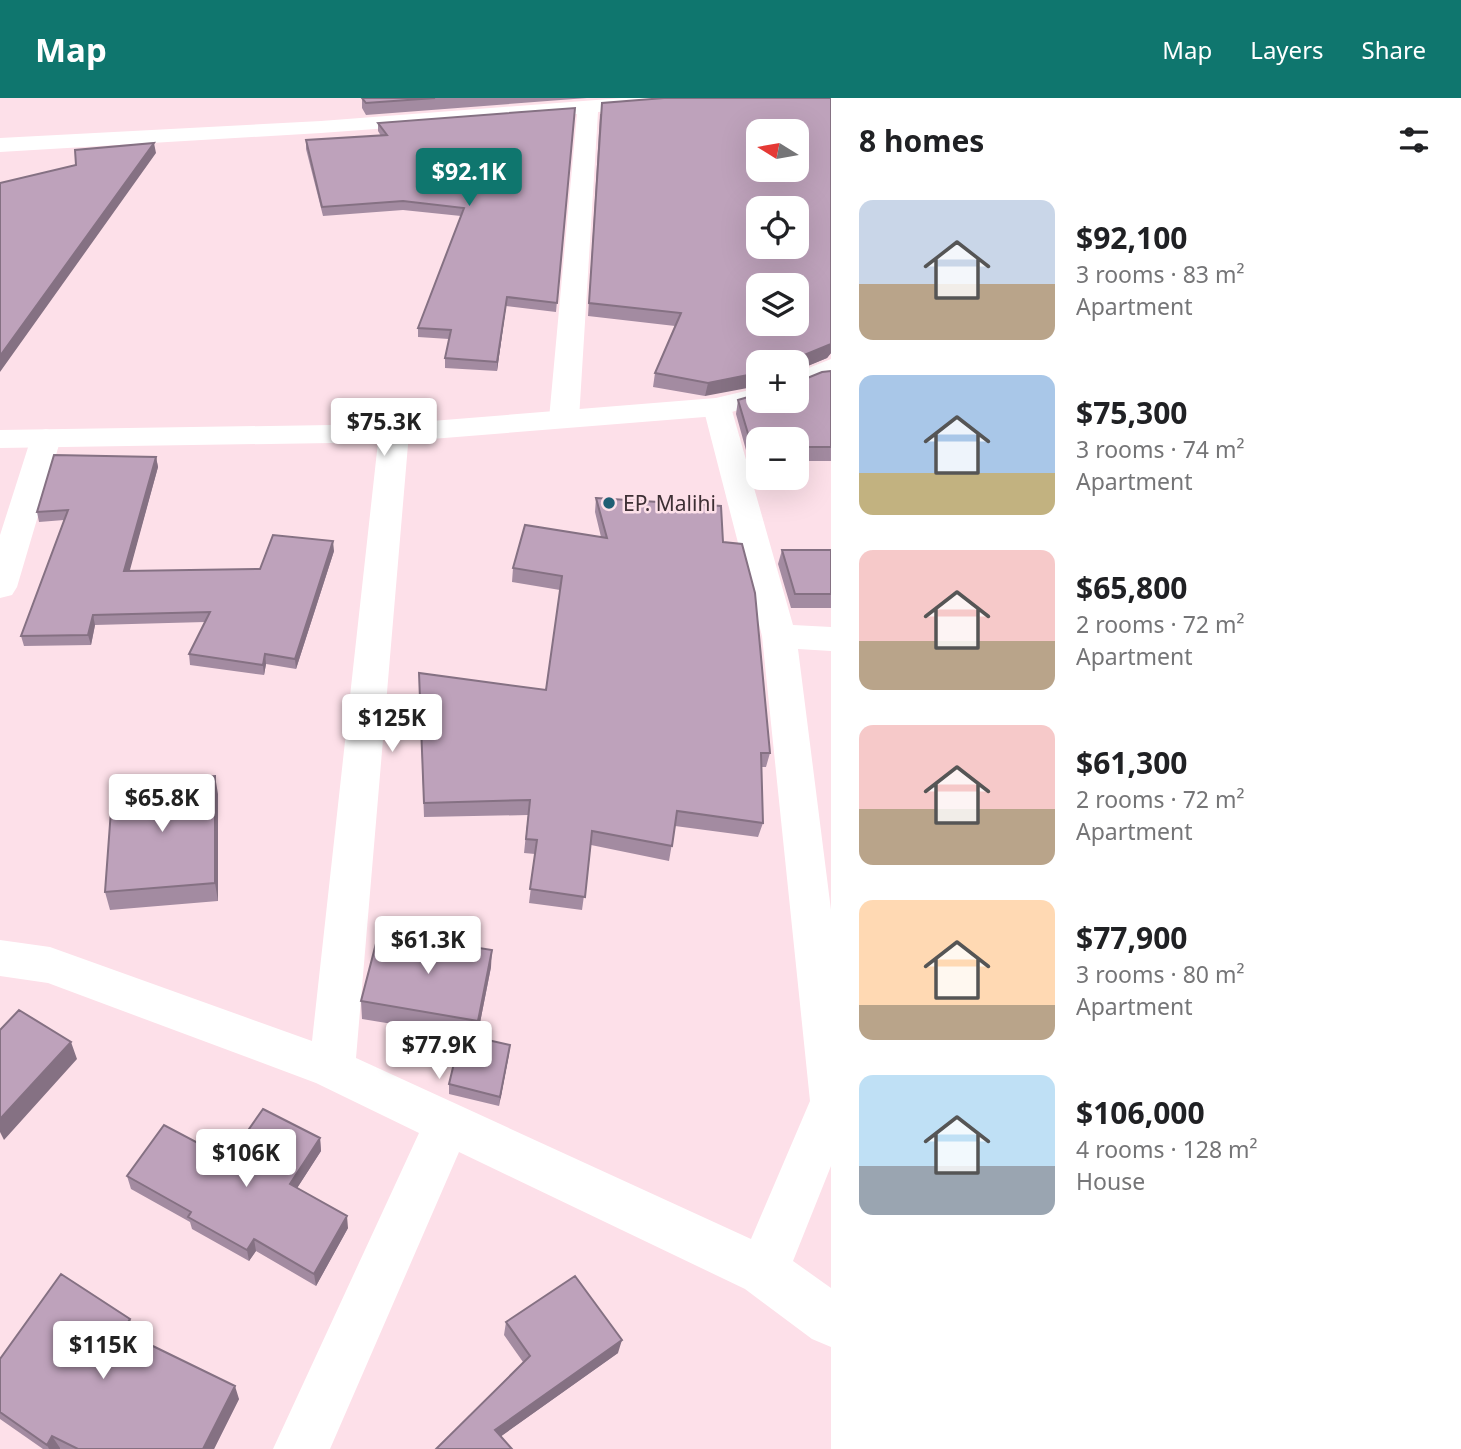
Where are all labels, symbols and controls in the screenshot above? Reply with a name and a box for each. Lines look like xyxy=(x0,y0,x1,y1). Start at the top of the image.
text: Map xyxy=(35,27,107,72)
text: Map xyxy=(1162,33,1212,66)
text: Layers xyxy=(1250,33,1324,66)
text: Share xyxy=(1362,33,1426,66)
north arrow xyxy=(746,119,808,182)
map controls xyxy=(746,119,809,490)
text: 8 homes xyxy=(859,120,984,161)
icon: filters xyxy=(1395,121,1433,159)
pin: $92.1K xyxy=(412,148,526,208)
text: $92.1K xyxy=(432,155,506,187)
button: locate xyxy=(746,196,809,259)
text: $92,100 xyxy=(1076,217,1188,258)
icon: home xyxy=(915,228,999,312)
text: 3 rooms · 83 m² xyxy=(1076,258,1245,290)
button: layers xyxy=(746,273,809,336)
text: Apartment xyxy=(1076,290,1193,322)
button: + xyxy=(746,350,809,413)
text: $75,300 xyxy=(1076,392,1188,433)
pin: $75.3K xyxy=(327,398,441,458)
icon: home xyxy=(915,403,999,487)
text: $75.3K xyxy=(347,405,421,437)
button: − xyxy=(746,427,809,490)
text: 3 rooms · 74 m² xyxy=(1076,433,1245,465)
text: Apartment xyxy=(1076,465,1193,497)
place label: EP. Malihi xyxy=(623,489,716,517)
marker: EP. Malihi xyxy=(601,495,617,511)
text: $65,800 xyxy=(1076,567,1188,608)
icon: home xyxy=(915,578,999,662)
text: 2 rooms · 72 m² xyxy=(1076,608,1245,640)
text: Apartment xyxy=(1076,640,1193,672)
pin: $125K xyxy=(343,694,441,754)
text: $125K xyxy=(358,701,426,733)
text: $61,300 xyxy=(1076,742,1188,783)
icon: home xyxy=(915,753,999,837)
pin: $65.8K xyxy=(105,774,219,834)
text: $65.8K xyxy=(125,781,199,813)
text: 2 rooms · 72 m² xyxy=(1076,783,1245,815)
text: Apartment xyxy=(1076,815,1193,847)
pin: $61.3K xyxy=(371,916,485,976)
text: $77,900 xyxy=(1076,917,1188,958)
text: $61.3K xyxy=(391,923,465,955)
icon: home xyxy=(915,928,999,1012)
text: 3 rooms · 80 m² xyxy=(1076,958,1245,990)
text: Apartment xyxy=(1076,990,1193,1022)
pin: $77.9K xyxy=(382,1021,496,1081)
text: $77.9K xyxy=(402,1028,476,1060)
text: $106,000 xyxy=(1076,1092,1205,1133)
icon: home xyxy=(915,1103,999,1187)
pin: $106K xyxy=(197,1130,295,1189)
text: 4 rooms · 128 m² xyxy=(1076,1133,1258,1165)
text: $106K xyxy=(212,1136,280,1168)
text: House xyxy=(1076,1165,1145,1197)
pin: $115K xyxy=(54,1322,152,1381)
text: $115K xyxy=(69,1328,137,1360)

